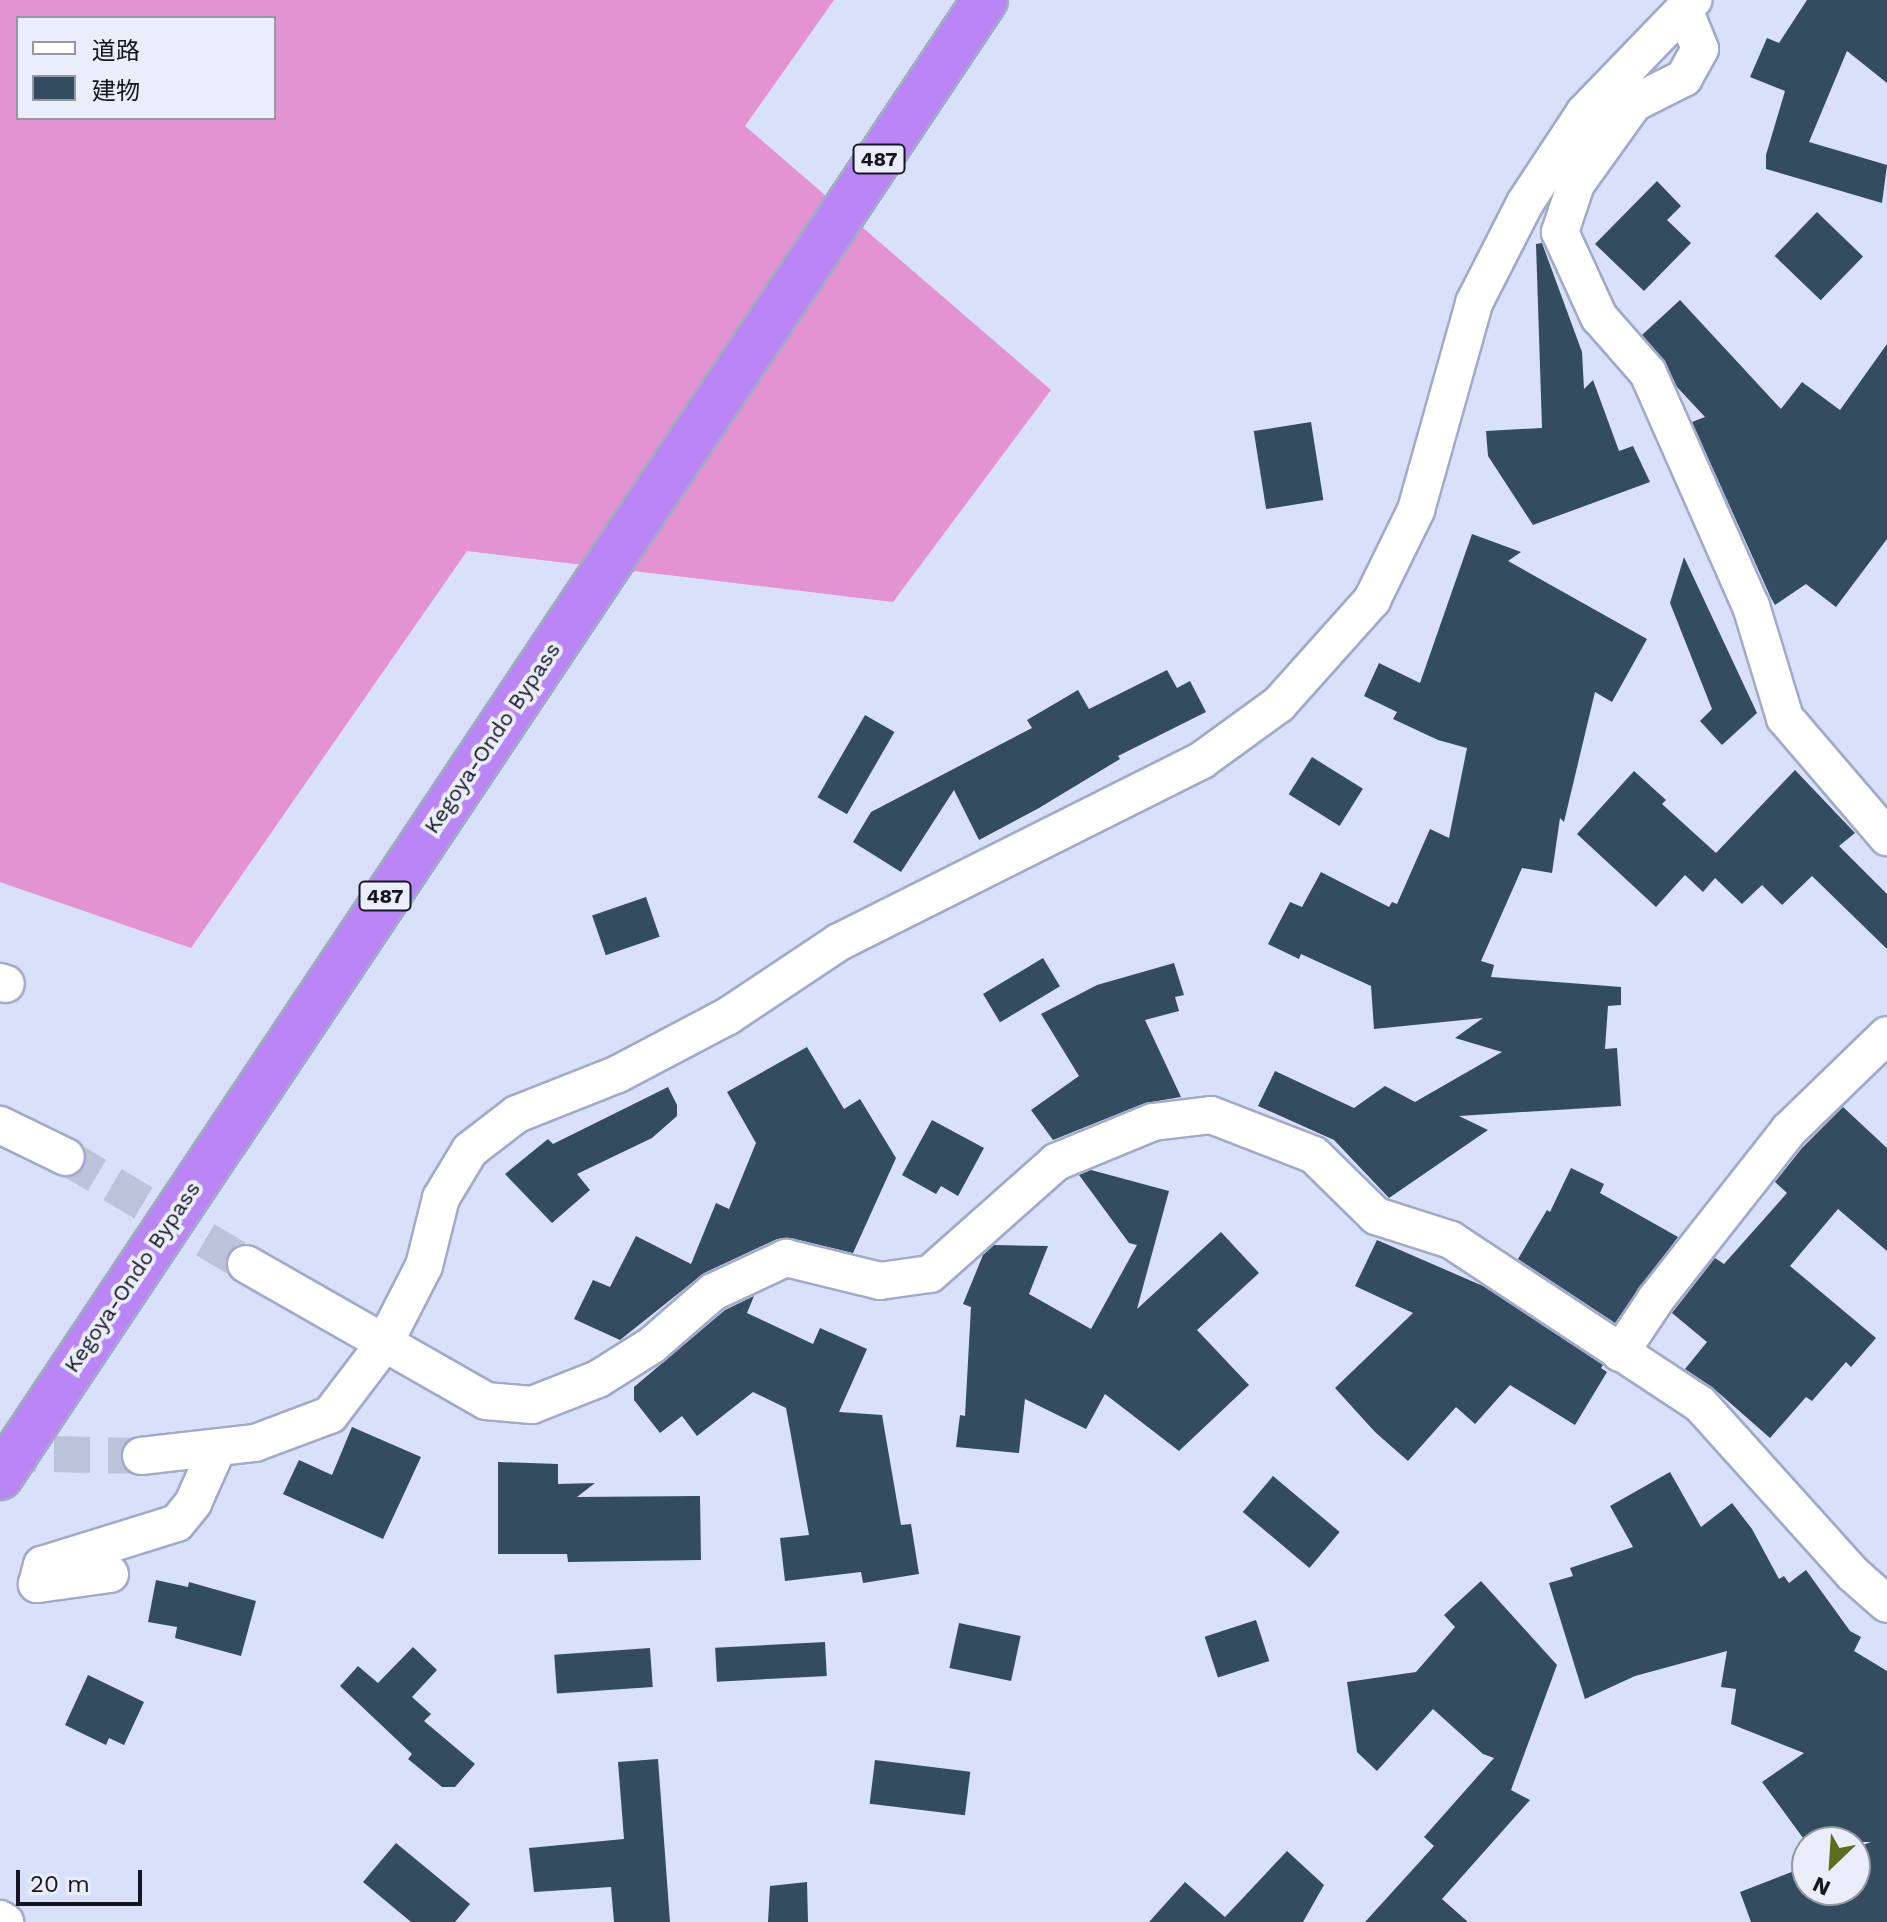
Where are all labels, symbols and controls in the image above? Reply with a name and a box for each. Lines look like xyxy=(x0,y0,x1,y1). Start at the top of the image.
legend xyxy=(16,16,276,120)
text: 道路 xyxy=(92,37,140,65)
text: 建物 xyxy=(92,77,140,105)
road number: 487 xyxy=(851,143,907,175)
street label: Kegoya-Ondo Bypass xyxy=(418,637,566,839)
road number: 487 xyxy=(357,880,413,912)
street label: Kegoya-Ondo Bypass xyxy=(58,1176,206,1378)
north arrow xyxy=(1791,1826,1871,1906)
scale bar xyxy=(20,1854,146,1904)
text: 20 m xyxy=(30,1870,90,1898)
text: N xyxy=(1809,1872,1834,1901)

